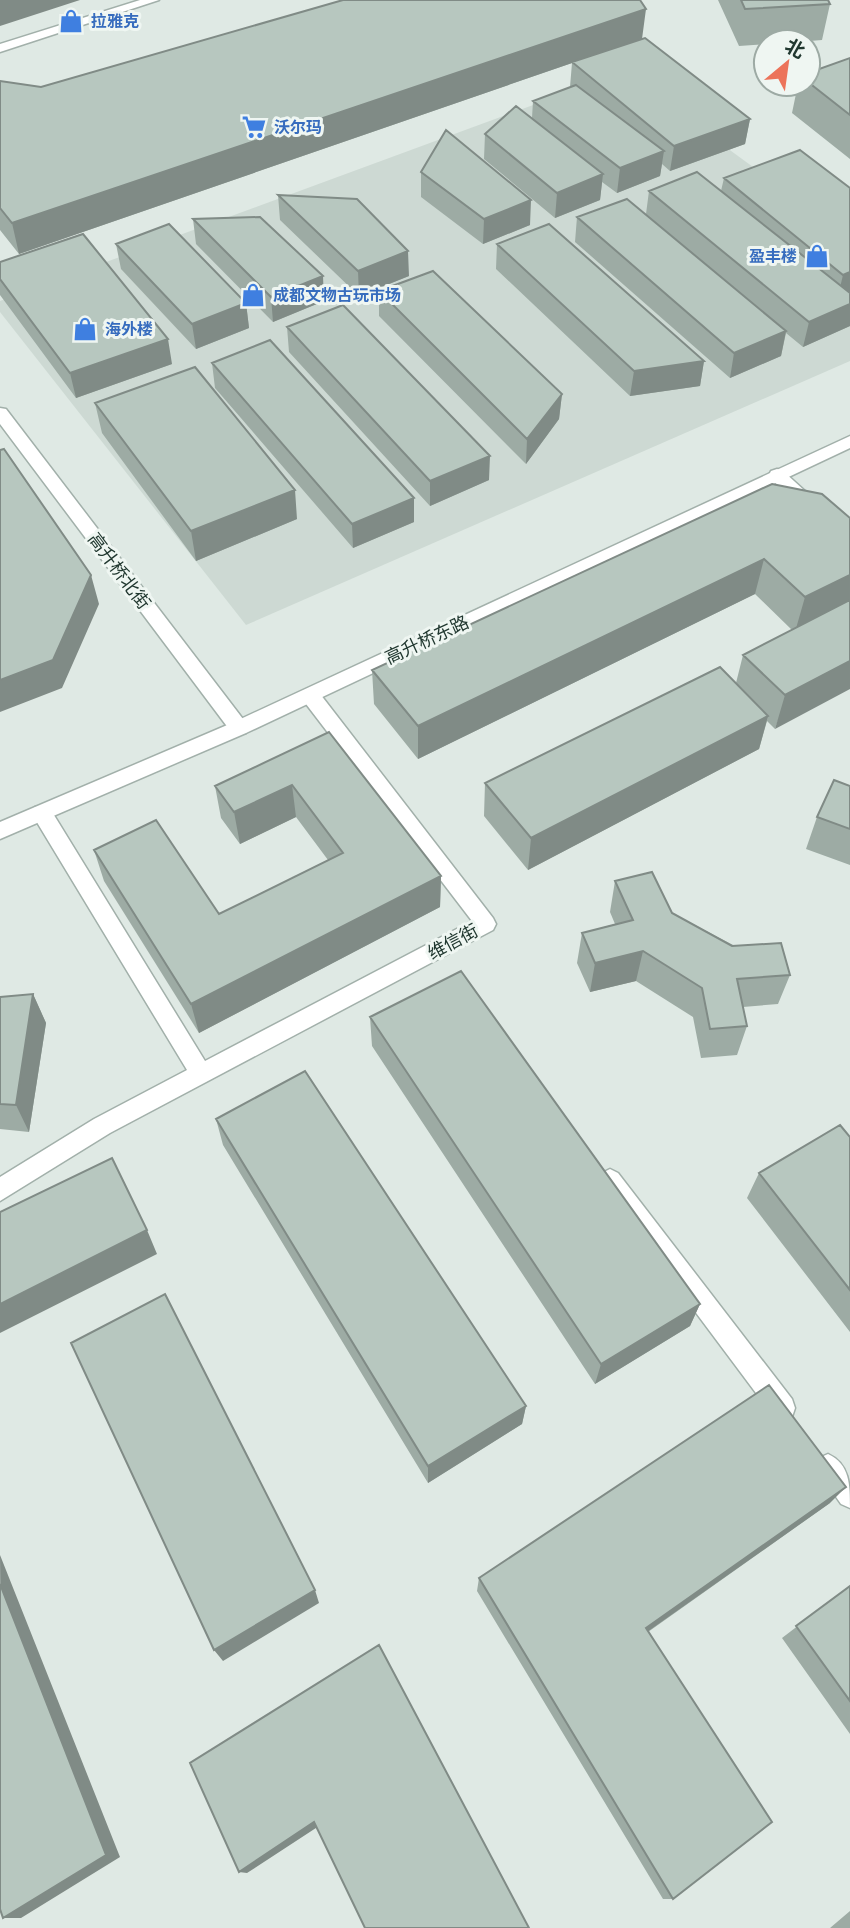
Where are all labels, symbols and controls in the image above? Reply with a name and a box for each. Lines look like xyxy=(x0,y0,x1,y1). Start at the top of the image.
shop icon: 拉雅克 xyxy=(57,7,85,35)
place label: 拉雅克 xyxy=(91,10,139,32)
north arrow xyxy=(752,28,822,98)
text: 北 xyxy=(781,32,810,64)
supermarket icon: 沃尔玛 xyxy=(240,113,268,141)
place label: 沃尔玛 xyxy=(274,116,322,138)
shop icon: 盈丰楼 xyxy=(803,242,831,270)
place label: 盈丰楼 xyxy=(749,245,797,267)
shop icon: 成都文物古玩市场 xyxy=(239,281,267,309)
place label: 成都文物古玩市场 xyxy=(273,284,401,306)
shop icon: 海外楼 xyxy=(71,315,99,343)
place label: 海外楼 xyxy=(105,318,153,340)
street label: 高升桥北街 xyxy=(83,527,156,614)
street label: 高升桥东路 xyxy=(381,609,472,669)
street label: 维信街 xyxy=(423,918,482,964)

